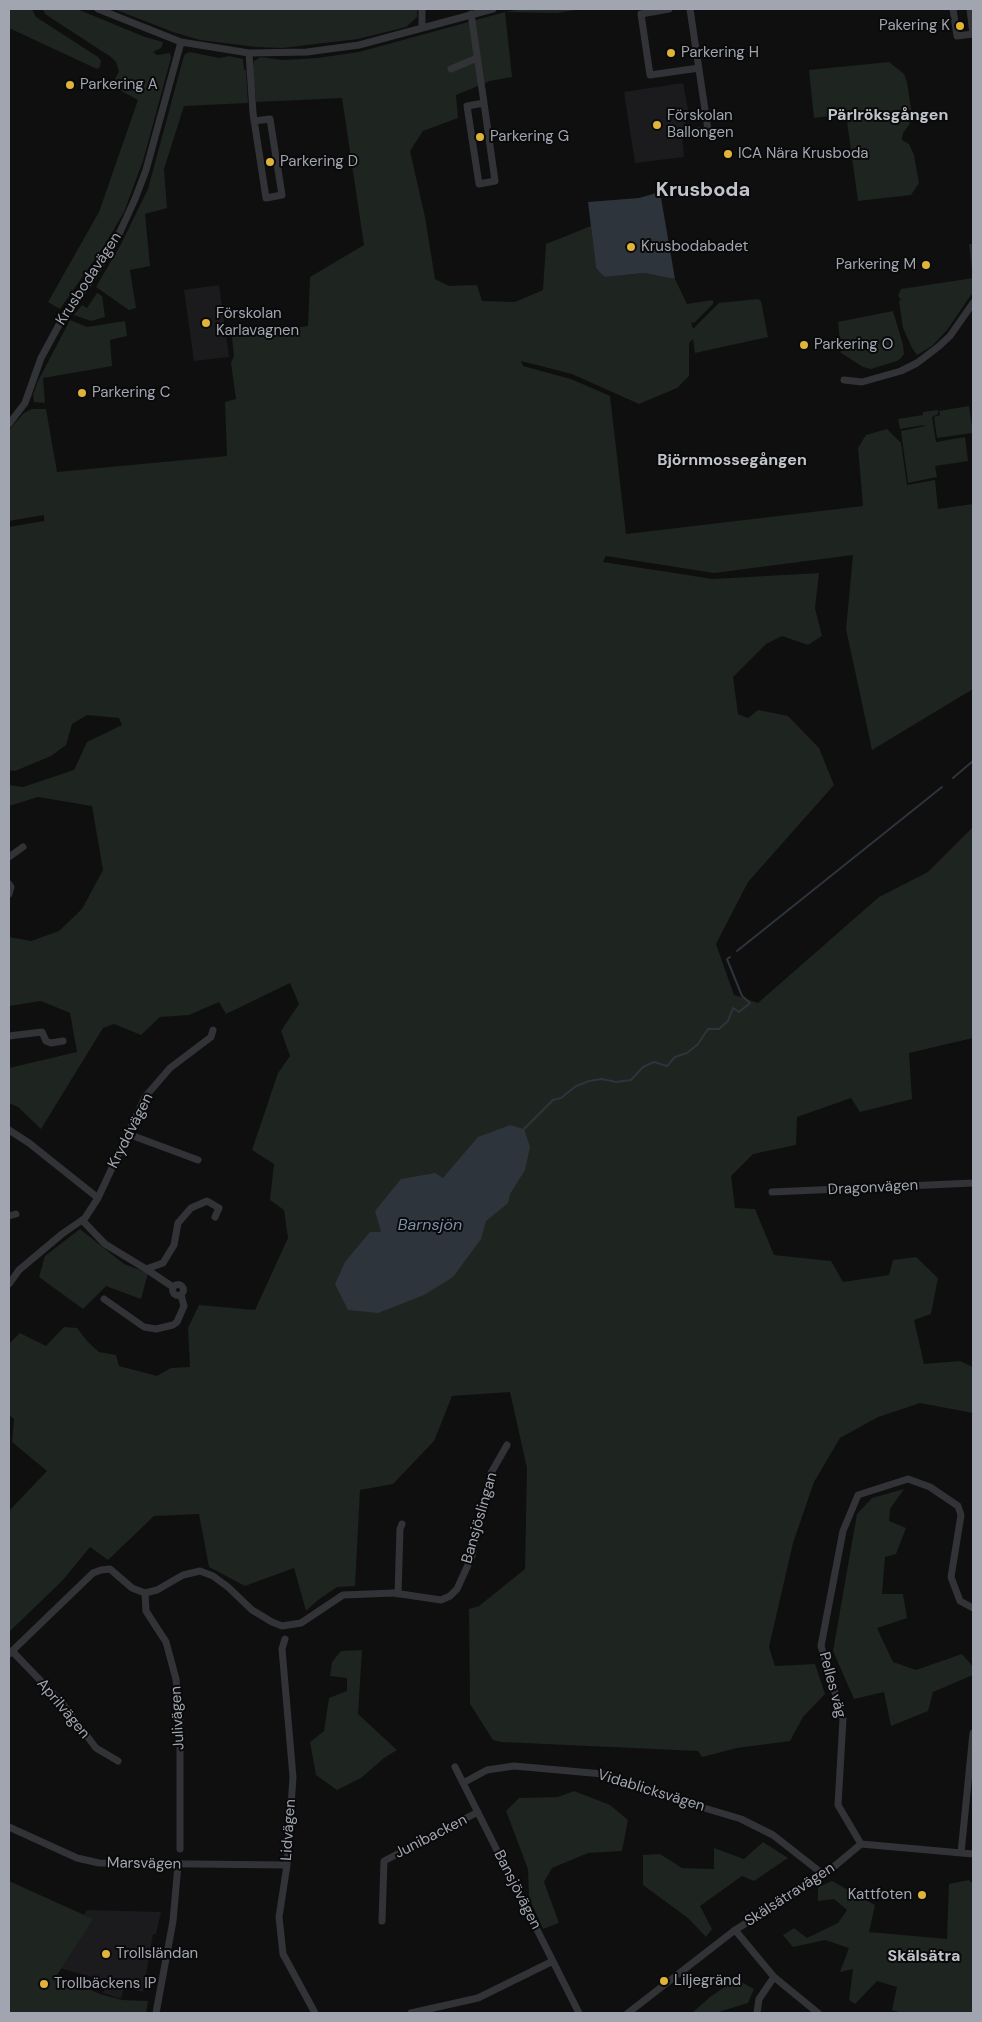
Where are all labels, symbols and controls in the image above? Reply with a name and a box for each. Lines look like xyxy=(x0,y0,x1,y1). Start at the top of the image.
place label: Pakering K xyxy=(879,17,950,35)
marker: Pakering K xyxy=(954,20,966,32)
place label: Parkering H xyxy=(681,44,759,62)
marker: Parkering H xyxy=(665,47,677,59)
place label: Parkering A xyxy=(80,76,158,94)
marker: Parkering A xyxy=(64,79,76,91)
district label: Pärlröksgången xyxy=(828,106,948,126)
place label: Förskolan Ballongen xyxy=(667,107,734,142)
marker: Förskolan Ballongen xyxy=(651,119,663,131)
place label: Parkering G xyxy=(490,128,569,146)
marker: Parkering G xyxy=(474,131,486,143)
place label: ICA Nära Krusboda xyxy=(738,145,868,163)
marker: ICA Nära Krusboda xyxy=(722,148,734,160)
place label: Parkering D xyxy=(280,153,358,171)
marker: Parkering D xyxy=(264,156,276,168)
district label: Krusboda xyxy=(656,179,750,203)
street label: Krusbodavägen xyxy=(52,229,126,329)
place label: Krusbodabadet xyxy=(641,238,748,256)
marker: Krusbodabadet xyxy=(625,241,637,253)
place label: Parkering M xyxy=(836,256,916,274)
marker: Parkering M xyxy=(920,259,932,271)
place label: Förskolan Karlavagnen xyxy=(216,305,299,340)
marker: Förskolan Karlavagnen xyxy=(200,317,212,329)
place label: Parkering O xyxy=(814,336,893,354)
marker: Parkering O xyxy=(798,339,810,351)
place label: Parkering C xyxy=(92,384,170,402)
marker: Parkering C xyxy=(76,387,88,399)
district label: Björnmossegången xyxy=(657,451,807,471)
street label: Kryddvägen xyxy=(104,1091,158,1171)
street label: Dragonvägen xyxy=(827,1177,919,1199)
water label: Barnsjön xyxy=(398,1216,462,1236)
street label: Bansjöslingan xyxy=(458,1470,502,1566)
street label: Pelles väg xyxy=(815,1650,849,1720)
street label: Aprilvägen xyxy=(33,1675,93,1743)
street label: Julivägen xyxy=(167,1686,189,1750)
street label: Vidablicksvägen xyxy=(595,1766,707,1816)
street label: Lidvägen xyxy=(278,1799,300,1861)
street label: Junibacken xyxy=(392,1811,470,1863)
street label: Bansjövägen xyxy=(489,1847,545,1933)
street label: Marsvägen xyxy=(107,1854,181,1874)
street label: Skälsätravägen xyxy=(742,1859,838,1931)
place label: Kattfoten xyxy=(848,1886,912,1904)
marker: Kattfoten xyxy=(916,1889,928,1901)
place label: Trollsländan xyxy=(116,1945,198,1963)
district label: Skälsätra xyxy=(888,1947,960,1967)
marker: Trollsländan xyxy=(100,1948,112,1960)
place label: Liljegränd xyxy=(674,1972,741,1990)
place label: Trollbäckens IP xyxy=(54,1975,156,1993)
marker: Liljegränd xyxy=(658,1975,670,1987)
marker: Trollbäckens IP xyxy=(38,1978,50,1990)

